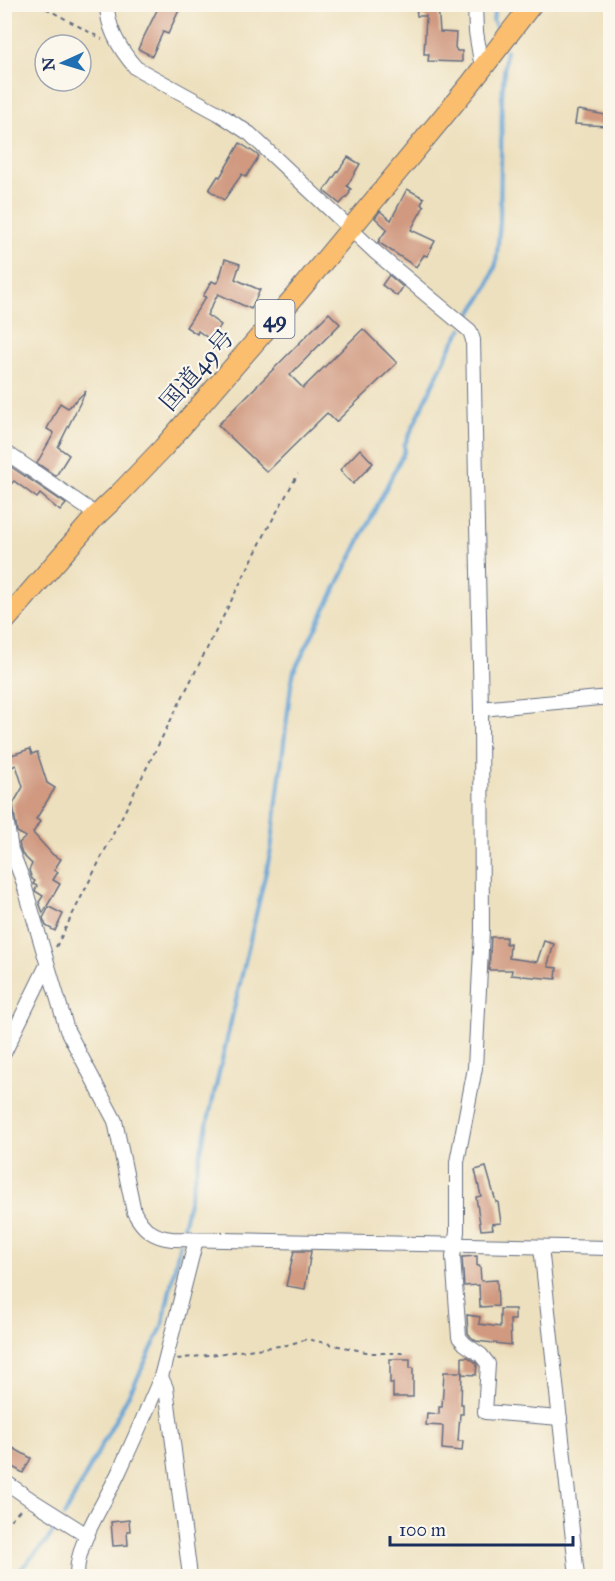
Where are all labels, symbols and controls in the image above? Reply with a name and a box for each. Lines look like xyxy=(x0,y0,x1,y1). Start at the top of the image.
north arrow xyxy=(33,33,93,93)
text: N xyxy=(39,56,58,71)
road number: 49 xyxy=(256,300,294,338)
street label: 国道49号 xyxy=(153,323,241,417)
scale bar xyxy=(390,1509,573,1547)
text: 100 m xyxy=(399,1519,446,1541)

